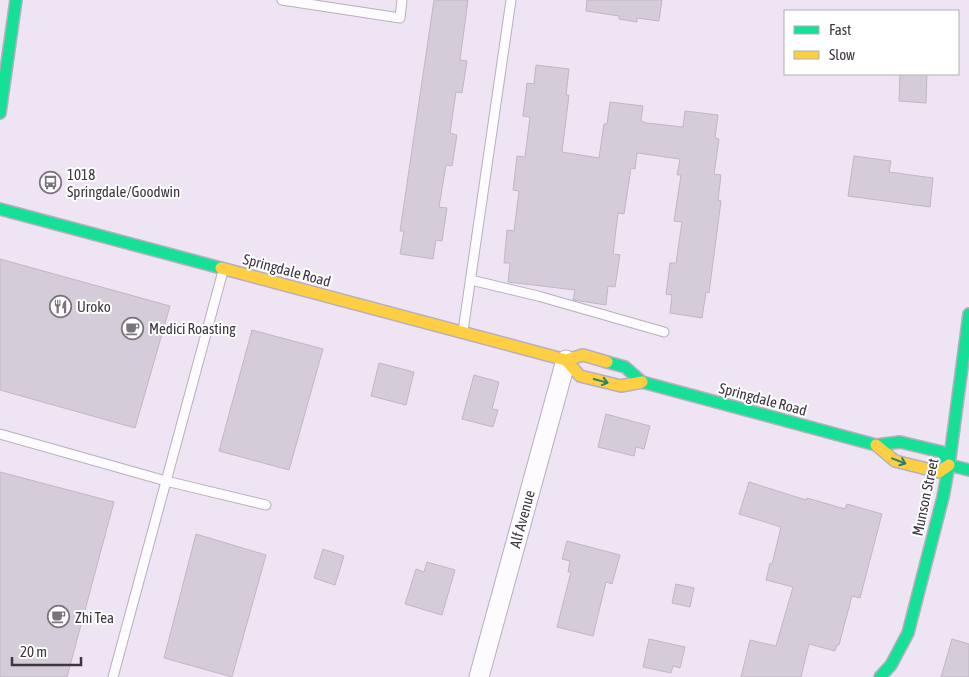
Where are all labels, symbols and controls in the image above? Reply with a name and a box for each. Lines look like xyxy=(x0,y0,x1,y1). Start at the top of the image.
legend xyxy=(784,10,959,75)
text: Fast xyxy=(829,21,851,38)
text: Slow xyxy=(829,46,855,63)
place label: 1018 Springdale/Goodwin xyxy=(67,166,180,200)
bus stop icon: 1018 Springdale/Goodwin xyxy=(39,171,63,195)
street label: Springdale Road xyxy=(241,250,333,290)
restaurant icon: Uroko xyxy=(49,294,73,318)
place label: Uroko xyxy=(77,298,111,315)
cafe icon: Medici Roasting xyxy=(121,316,145,340)
place label: Medici Roasting xyxy=(149,320,236,337)
one-way arrow xyxy=(592,377,608,386)
street label: Springdale Road xyxy=(717,379,809,419)
one-way arrow xyxy=(891,457,906,466)
street label: Munson Street xyxy=(908,457,942,537)
street label: Alf Avenue xyxy=(506,488,538,550)
cafe icon: Zhi Tea xyxy=(47,605,71,629)
place label: Zhi Tea xyxy=(75,609,114,626)
scale bar xyxy=(12,634,81,666)
text: 20 m xyxy=(20,643,47,660)

